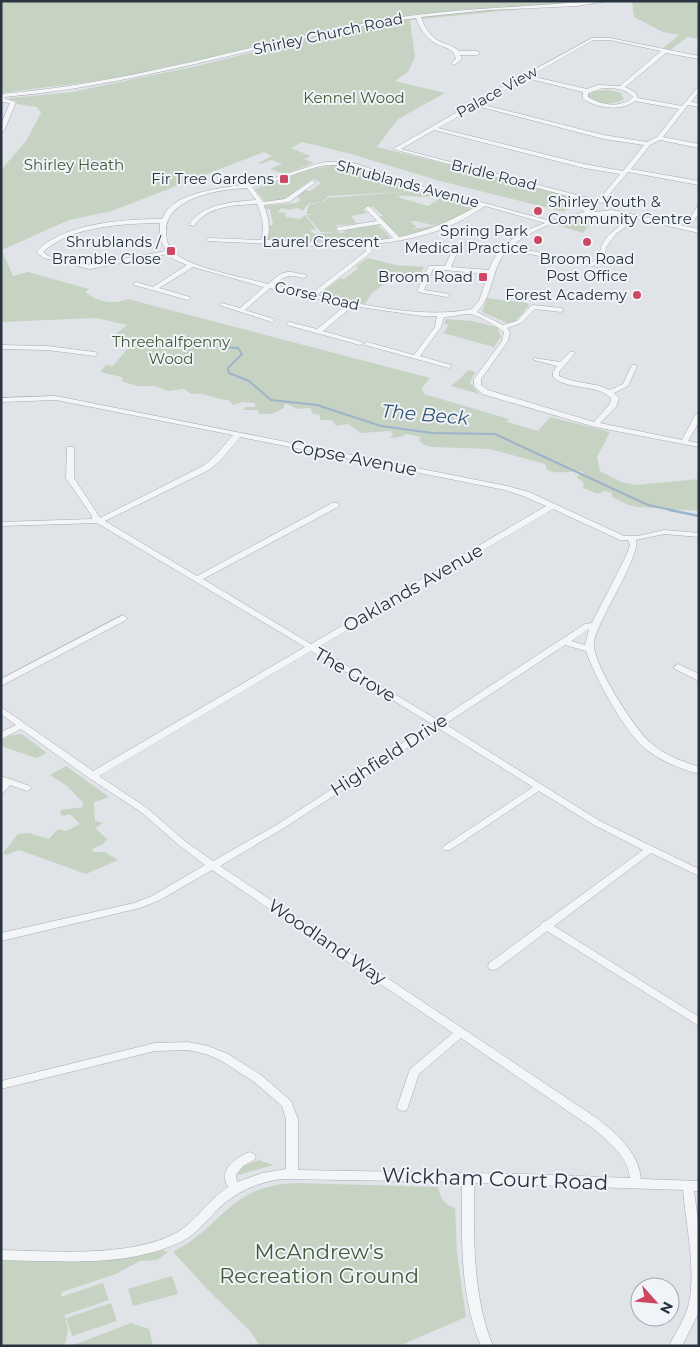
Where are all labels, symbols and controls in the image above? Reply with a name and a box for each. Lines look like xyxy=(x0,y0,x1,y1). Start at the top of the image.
street label: Shirley Church Road xyxy=(251,8,405,59)
street label: Palace View xyxy=(453,61,541,122)
park label: Kennel Wood xyxy=(303,88,405,107)
park label: Shirley Heath xyxy=(24,155,124,174)
street label: Shrublands Avenue xyxy=(335,155,481,212)
street label: Bridle Road xyxy=(449,155,539,194)
place label: Fir Tree Gardens xyxy=(151,169,274,188)
marker: Fir Tree Gardens xyxy=(278,173,290,185)
place label: Shirley Youth & Community Centre xyxy=(548,192,692,228)
marker: Shirley Youth & Community Centre xyxy=(532,205,544,217)
place label: Spring Park Medical Practice xyxy=(404,221,528,257)
place label: Shrublands / Bramble Close xyxy=(52,232,162,268)
street label: Laurel Crescent xyxy=(262,232,380,251)
marker: Spring Park Medical Practice xyxy=(532,234,544,246)
marker: Broom Road Post Office xyxy=(581,236,593,248)
marker: Shrublands / Bramble Close xyxy=(165,245,177,257)
place label: Broom Road Post Office xyxy=(539,249,635,285)
place label: Broom Road xyxy=(378,267,473,286)
marker: Broom Road xyxy=(477,271,489,283)
street label: Gorse Road xyxy=(273,277,361,315)
place label: Forest Academy xyxy=(505,285,628,304)
marker: Forest Academy xyxy=(631,289,643,301)
park label: Threehalfpenny Wood xyxy=(112,332,231,368)
water label: The Beck xyxy=(380,399,470,430)
street label: Copse Avenue xyxy=(289,435,419,481)
street label: Oaklands Avenue xyxy=(339,539,487,637)
street label: The Grove xyxy=(310,643,400,707)
street label: Highfield Drive xyxy=(327,709,452,801)
street label: Woodland Way xyxy=(264,894,390,990)
street label: Wickham Court Road xyxy=(381,1162,609,1195)
park label: McAndrew's Recreation Ground xyxy=(219,1239,419,1288)
north arrow xyxy=(630,1277,680,1327)
text: N xyxy=(656,1299,677,1317)

